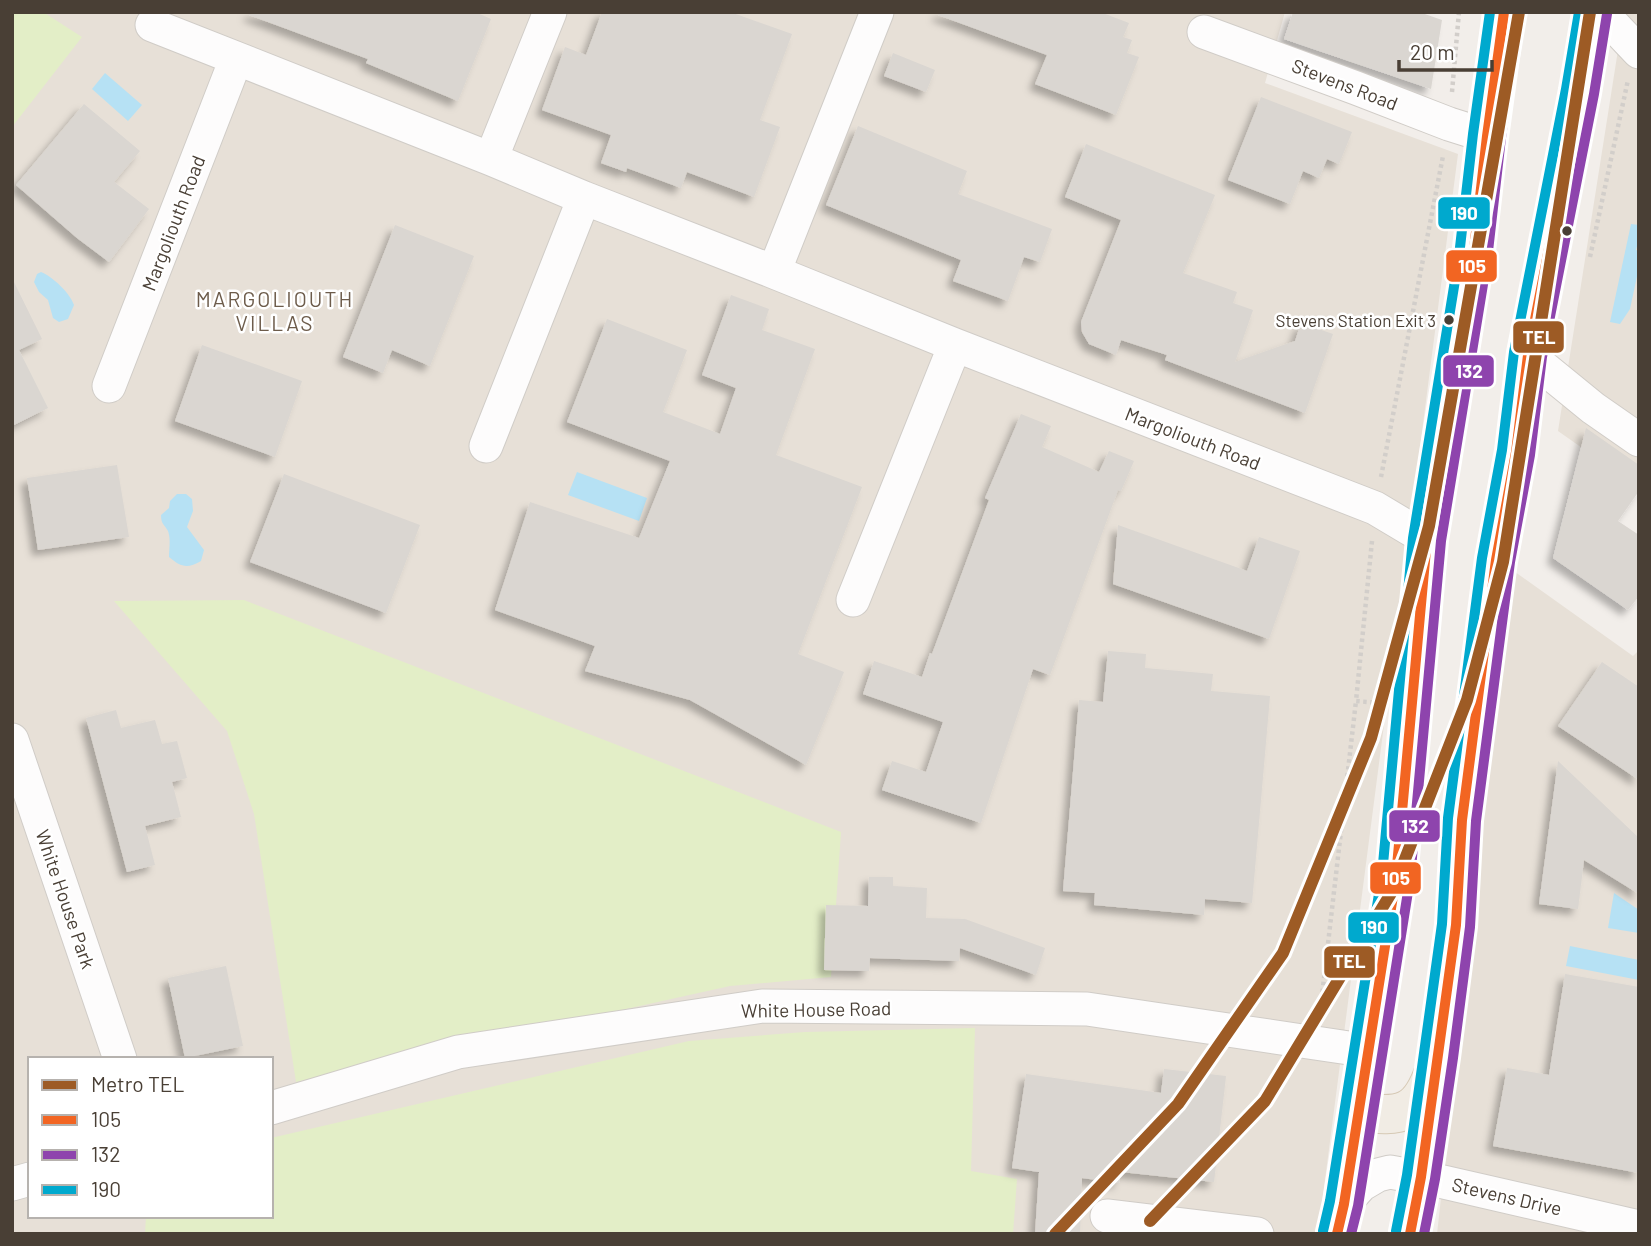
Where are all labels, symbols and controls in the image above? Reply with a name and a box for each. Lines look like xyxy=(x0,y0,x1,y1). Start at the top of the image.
scale bar xyxy=(1399,28,1492,72)
text: 20 m xyxy=(1410,39,1455,64)
street label: Stevens Road xyxy=(1289,53,1401,115)
street label: Margoliouth Road xyxy=(137,152,209,294)
line badge: 190 xyxy=(1437,196,1491,230)
text: 190 xyxy=(1450,201,1478,224)
unlabelled marker xyxy=(1560,224,1574,238)
line badge: 105 xyxy=(1445,249,1498,283)
text: 105 xyxy=(1458,254,1486,277)
district label: MARGOLIOUTH VILLAS xyxy=(196,286,354,335)
place label: Stevens Station Exit 3 xyxy=(1276,310,1436,330)
marker: Stevens Station Exit 3 xyxy=(1442,313,1456,327)
line badge: TEL xyxy=(1512,320,1565,354)
text: TEL xyxy=(1522,325,1556,348)
line badge: 132 xyxy=(1442,354,1495,388)
text: 132 xyxy=(1455,359,1483,382)
street label: Margoliouth Road xyxy=(1122,402,1264,474)
line badge: 132 xyxy=(1388,809,1441,843)
text: 132 xyxy=(1401,814,1429,837)
street label: White House Park xyxy=(31,826,101,972)
line badge: 105 xyxy=(1369,861,1422,895)
text: 105 xyxy=(1382,866,1410,889)
line badge: 190 xyxy=(1347,911,1400,944)
text: 190 xyxy=(1360,915,1388,938)
line badge: TEL xyxy=(1323,945,1376,979)
text: TEL xyxy=(1332,949,1366,972)
street label: White House Road xyxy=(741,996,891,1022)
legend xyxy=(28,1057,273,1218)
text: Metro TEL xyxy=(91,1071,185,1096)
text: 105 xyxy=(91,1106,121,1131)
text: 132 xyxy=(91,1141,120,1166)
street label: Stevens Drive xyxy=(1450,1172,1564,1220)
text: 190 xyxy=(91,1176,121,1201)

